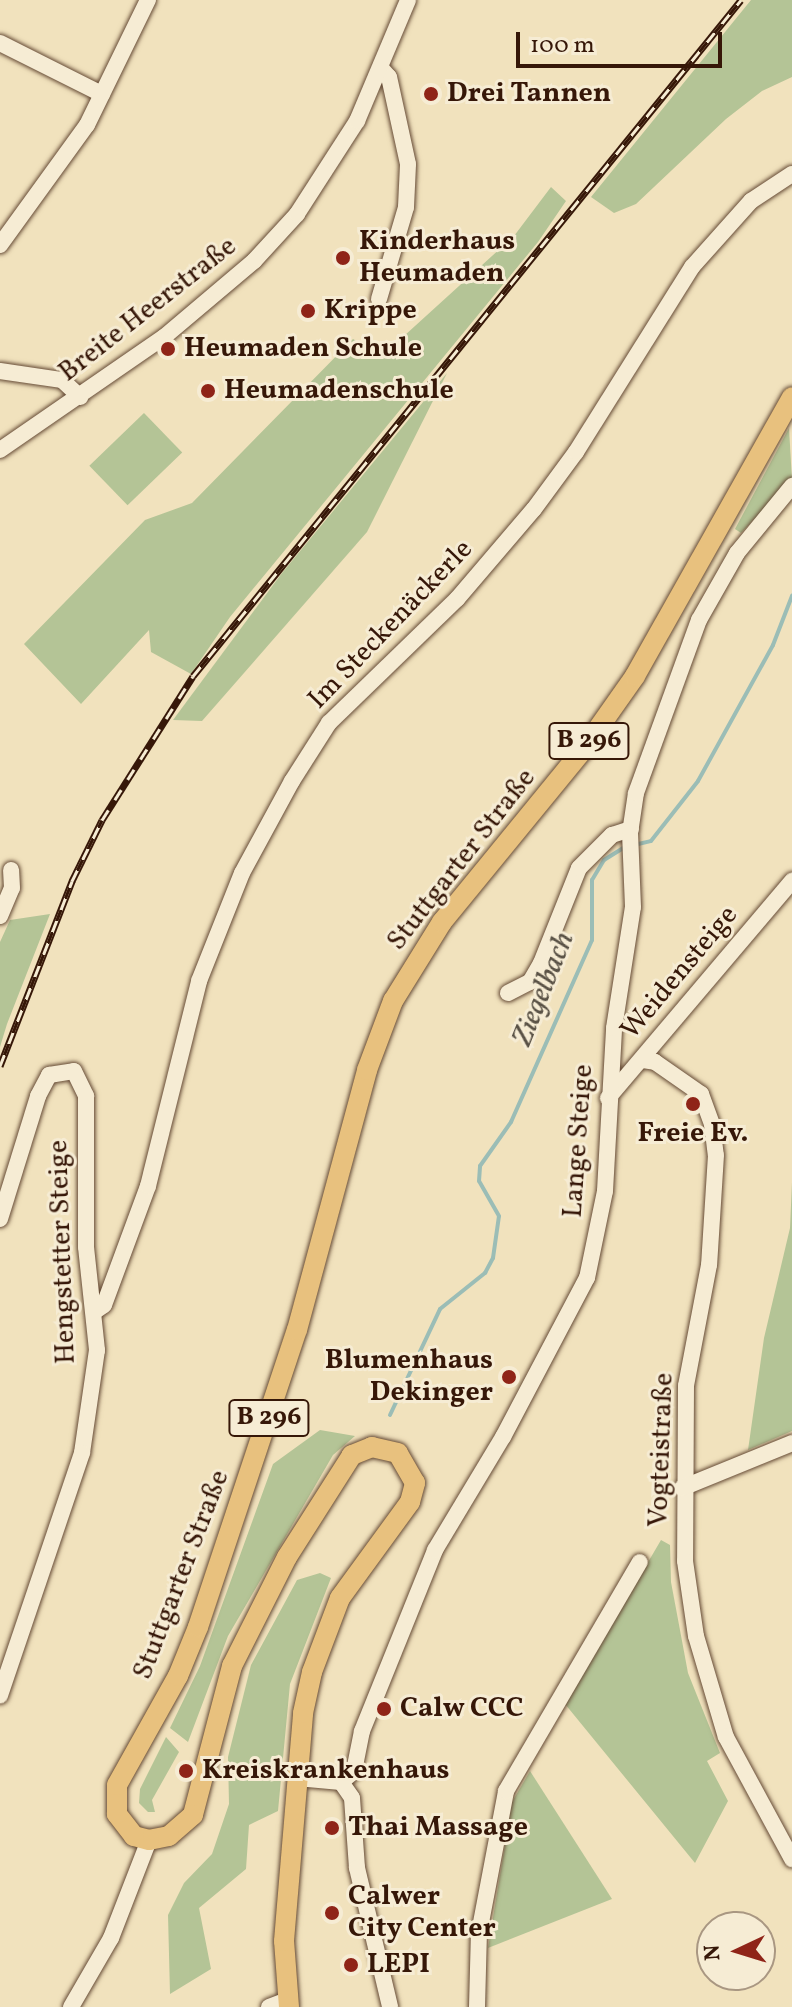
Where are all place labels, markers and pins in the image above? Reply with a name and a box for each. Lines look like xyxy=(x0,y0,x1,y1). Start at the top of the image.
place label: Drei Tannen xyxy=(447,77,612,111)
marker: Drei Tannen xyxy=(422,85,440,103)
place label: Kinderhaus Heumaden xyxy=(359,225,515,291)
marker: Kinderhaus Heumaden xyxy=(334,249,352,267)
place label: Krippe xyxy=(324,294,417,328)
marker: Krippe xyxy=(299,302,317,320)
place label: Heumaden Schule xyxy=(184,332,422,366)
marker: Heumaden Schule xyxy=(159,340,177,358)
place label: Heumadenschule xyxy=(224,374,454,408)
marker: Heumadenschule xyxy=(199,382,217,400)
marker: Freie Ev. xyxy=(684,1095,702,1113)
place label: Freie Ev. xyxy=(638,1117,748,1151)
place label: Blumenhaus Dekinger xyxy=(325,1344,493,1410)
marker: Blumenhaus Dekinger xyxy=(500,1368,518,1386)
place label: Calw CCC xyxy=(400,1692,524,1726)
marker: Calw CCC xyxy=(375,1700,393,1718)
place label: Kreiskrankenhaus xyxy=(202,1754,449,1788)
marker: Kreiskrankenhaus xyxy=(177,1762,195,1780)
place label: Thai Massage xyxy=(348,1811,528,1845)
marker: Thai Massage xyxy=(323,1819,341,1837)
place label: Calwer City Center xyxy=(348,1880,496,1946)
marker: Calwer City Center xyxy=(323,1904,341,1922)
place label: LEPI xyxy=(367,1948,430,1982)
marker: LEPI xyxy=(342,1956,360,1974)

